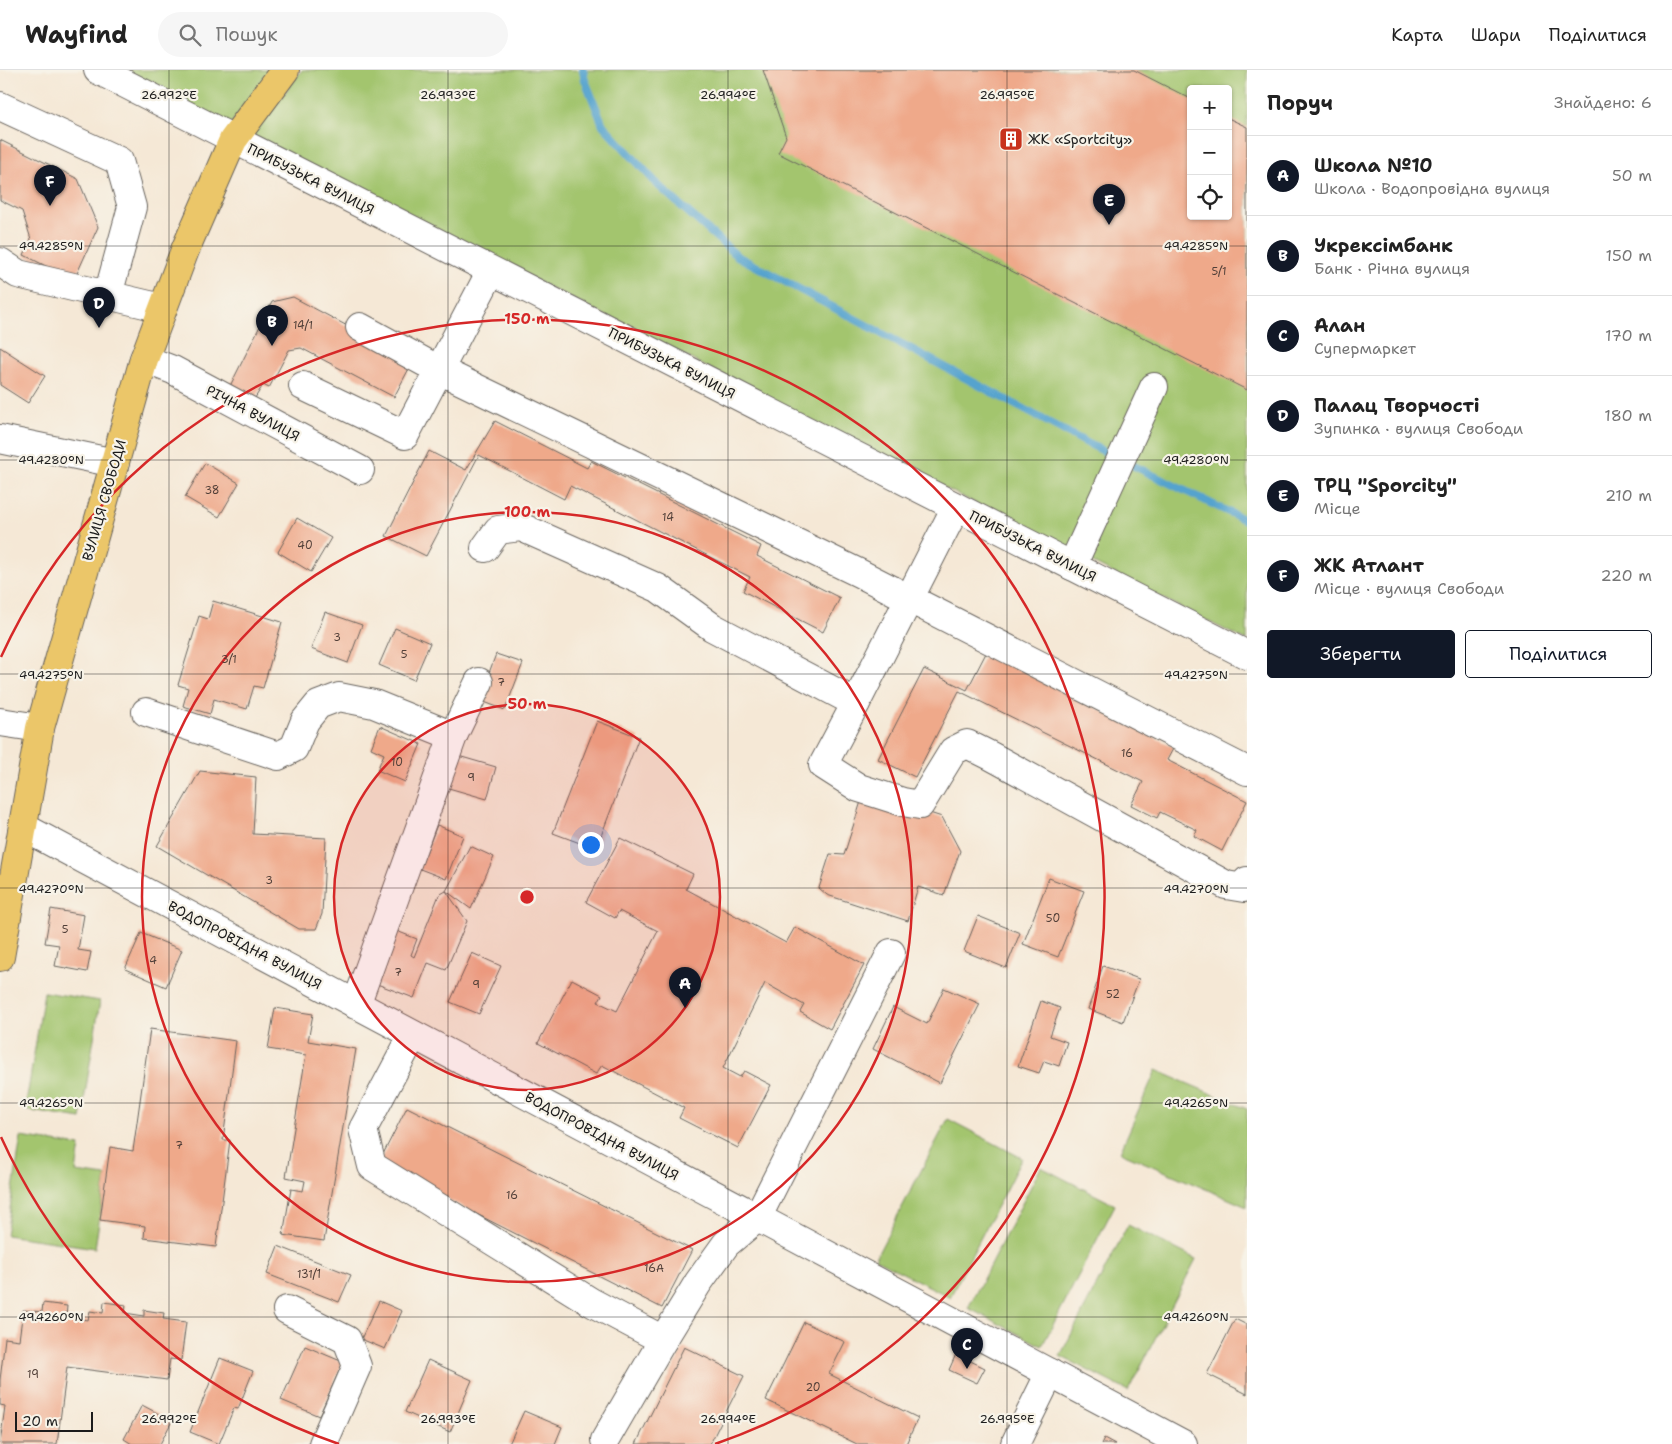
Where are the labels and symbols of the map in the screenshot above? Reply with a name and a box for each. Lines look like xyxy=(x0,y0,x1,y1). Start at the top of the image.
text: 26.992°E xyxy=(141,87,197,103)
text: 26.993°E xyxy=(420,87,476,103)
text: 26.994°E xyxy=(700,87,756,103)
text: 26.995°E xyxy=(979,87,1035,103)
building icon: ЖК «Sportcity» xyxy=(998,126,1024,152)
place label: ЖК «Sportcity» xyxy=(1028,130,1132,148)
street label: ПРИБУЗЬКА ВУЛИЦЯ xyxy=(244,139,378,219)
pin: F xyxy=(34,165,66,206)
pin: E xyxy=(1093,184,1125,225)
text: 49.4285°N xyxy=(19,238,83,254)
text: 49.4285°N xyxy=(1164,238,1228,254)
house number: 5/1 xyxy=(1211,264,1227,279)
pin: D xyxy=(83,287,115,328)
pin: B xyxy=(256,305,288,346)
text: 150 m xyxy=(504,309,550,329)
house number: 14/1 xyxy=(293,318,313,333)
street label: ПРИБУЗЬКА ВУЛИЦЯ xyxy=(605,323,739,403)
street label: РІЧНА ВУЛИЦЯ xyxy=(203,381,303,445)
street label: ВУЛИЦЯ СВОБОДИ xyxy=(78,437,130,563)
text: 49.4280°N xyxy=(18,452,84,468)
text: 49.4280°N xyxy=(1163,452,1229,468)
house number: 38 xyxy=(204,483,220,498)
text: 100 m xyxy=(504,502,550,522)
street label: ПРИБУЗЬКА ВУЛИЦЯ xyxy=(966,506,1100,586)
house number: 14 xyxy=(662,510,674,525)
house number: 40 xyxy=(297,538,313,553)
house number: 3 xyxy=(333,630,341,645)
house number: 5 xyxy=(401,647,408,662)
house number: 3/1 xyxy=(221,652,237,667)
text: 49.4275°N xyxy=(19,667,83,683)
text: 49.4275°N xyxy=(1164,667,1228,683)
house number: 7 xyxy=(497,675,505,690)
text: 50 m xyxy=(508,694,547,714)
house number: 16 xyxy=(1121,746,1133,761)
house number: 10 xyxy=(391,755,403,770)
house number: 9 xyxy=(467,770,475,785)
your location xyxy=(578,832,604,858)
house number: 3 xyxy=(265,873,273,888)
text: 49.4270°N xyxy=(18,881,84,897)
text: 49.4270°N xyxy=(1163,881,1229,897)
centre of rings xyxy=(518,888,536,906)
street label: ВОДОПРОВІДНА ВУЛИЦЯ xyxy=(165,897,325,993)
house number: 50 xyxy=(1046,911,1060,926)
house number: 5 xyxy=(62,922,69,937)
house number: 4 xyxy=(149,953,157,968)
house number: 7 xyxy=(394,965,402,980)
pin: A xyxy=(669,967,701,1008)
house number: 9 xyxy=(472,977,480,992)
house number: 52 xyxy=(1106,987,1120,1002)
street label: ВОДОПРОВІДНА ВУЛИЦЯ xyxy=(522,1088,682,1184)
text: 49.4265°N xyxy=(19,1095,83,1111)
text: 49.4265°N xyxy=(1164,1095,1228,1111)
house number: 7 xyxy=(175,1138,183,1153)
house number: 16 xyxy=(506,1188,518,1203)
house number: 16А xyxy=(644,1261,664,1276)
house number: 131/1 xyxy=(297,1267,321,1282)
text: 49.4260°N xyxy=(18,1309,84,1325)
text: 49.4260°N xyxy=(1163,1309,1229,1325)
pin: C xyxy=(951,1328,983,1369)
house number: 19 xyxy=(27,1367,39,1382)
house number: 20 xyxy=(805,1380,821,1395)
scale bar xyxy=(15,1409,92,1432)
text: 26.992°E xyxy=(141,1411,197,1427)
text: 26.993°E xyxy=(420,1411,476,1427)
text: 26.994°E xyxy=(700,1411,756,1427)
text: 26.995°E xyxy=(979,1411,1035,1427)

